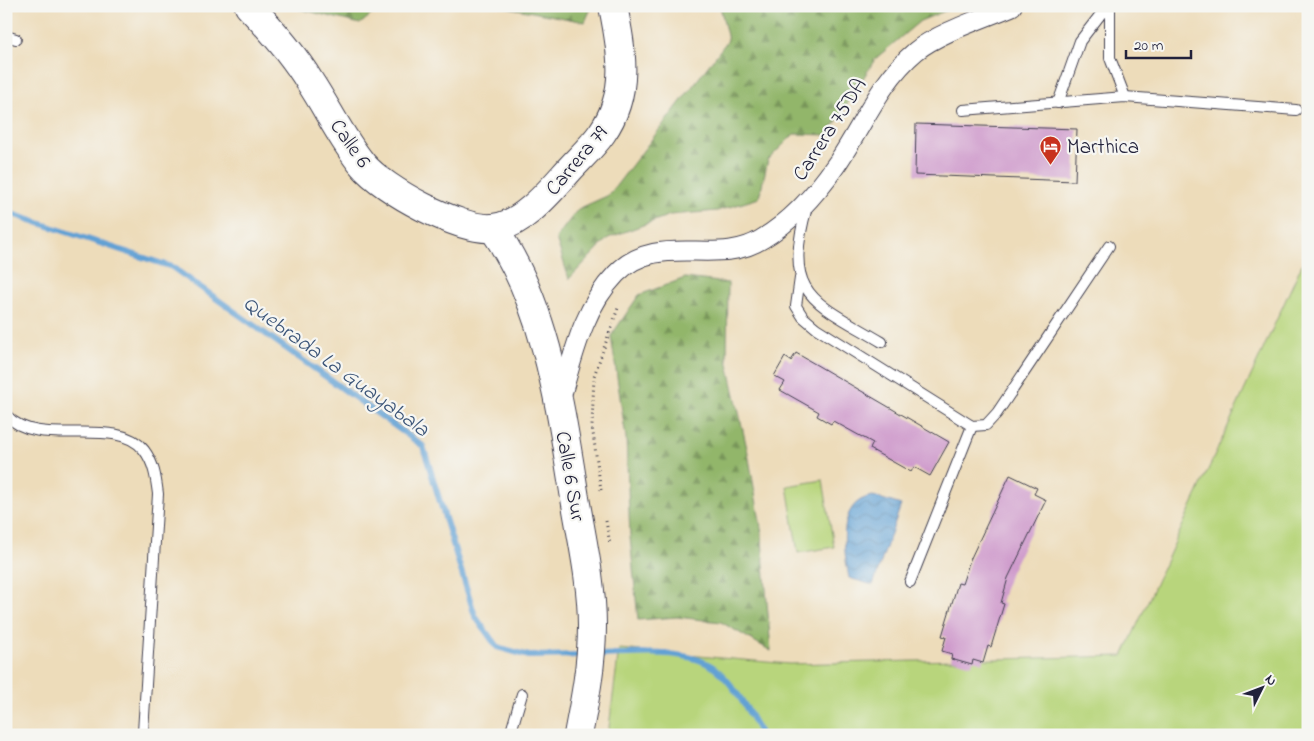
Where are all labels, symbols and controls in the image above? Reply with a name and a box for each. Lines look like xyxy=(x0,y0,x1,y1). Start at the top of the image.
scale bar xyxy=(1126,28,1192,60)
text: 20 m xyxy=(1134,35,1164,57)
street label: Carrera 75DA xyxy=(786,73,875,187)
street label: Calle 6 xyxy=(322,113,377,175)
street label: Carrera 79 xyxy=(539,119,616,203)
place label: Marthica xyxy=(1067,133,1139,163)
hotel icon: Marthica xyxy=(1039,134,1063,165)
water label: Quebrada La Guayabala xyxy=(235,289,436,447)
street label: Calle 6 Sur xyxy=(546,429,592,524)
north arrow xyxy=(1236,664,1286,714)
text: N xyxy=(1260,670,1282,691)

